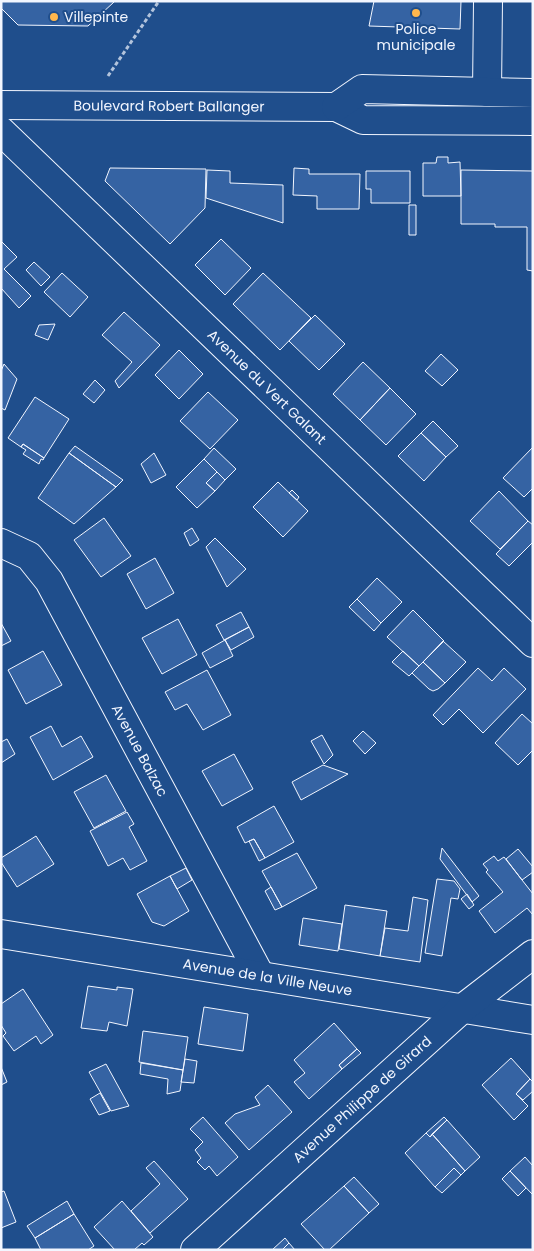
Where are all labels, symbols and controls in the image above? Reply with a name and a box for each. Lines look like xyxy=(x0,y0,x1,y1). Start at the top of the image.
place label: Villepinte xyxy=(64,7,128,27)
marker: Police municipale xyxy=(410,7,422,19)
marker: Villepinte xyxy=(48,11,60,23)
place label: Police municipale xyxy=(377,19,456,55)
street label: Boulevard Robert Ballanger xyxy=(73,95,265,117)
street label: Avenue du Vert Galant xyxy=(203,325,331,449)
street label: Avenue Balzac xyxy=(107,701,173,800)
street label: Avenue de la Ville Neuve xyxy=(181,954,354,1001)
street label: Avenue Philippe de Girard xyxy=(288,1031,436,1167)

